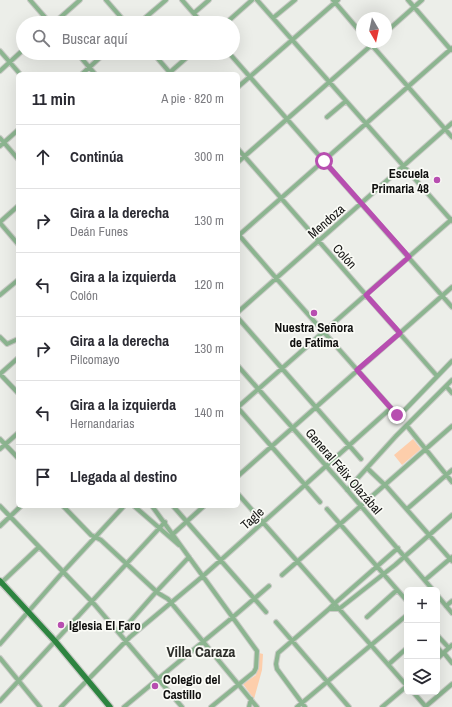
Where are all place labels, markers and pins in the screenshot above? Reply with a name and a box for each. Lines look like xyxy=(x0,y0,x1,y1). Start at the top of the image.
place label: Escuela Primaria 48 xyxy=(372,165,429,197)
marker: Escuela Primaria 48 xyxy=(432,175,442,185)
marker: Nuestra Señora de Fatima xyxy=(309,308,319,318)
place label: Nuestra Señora de Fatima xyxy=(275,319,353,351)
place label: Iglesia El Faro xyxy=(69,617,141,634)
marker: Iglesia El Faro xyxy=(56,620,66,630)
place label: Colegio del Castillo xyxy=(163,671,220,703)
marker: Colegio del Castillo xyxy=(150,681,160,691)

